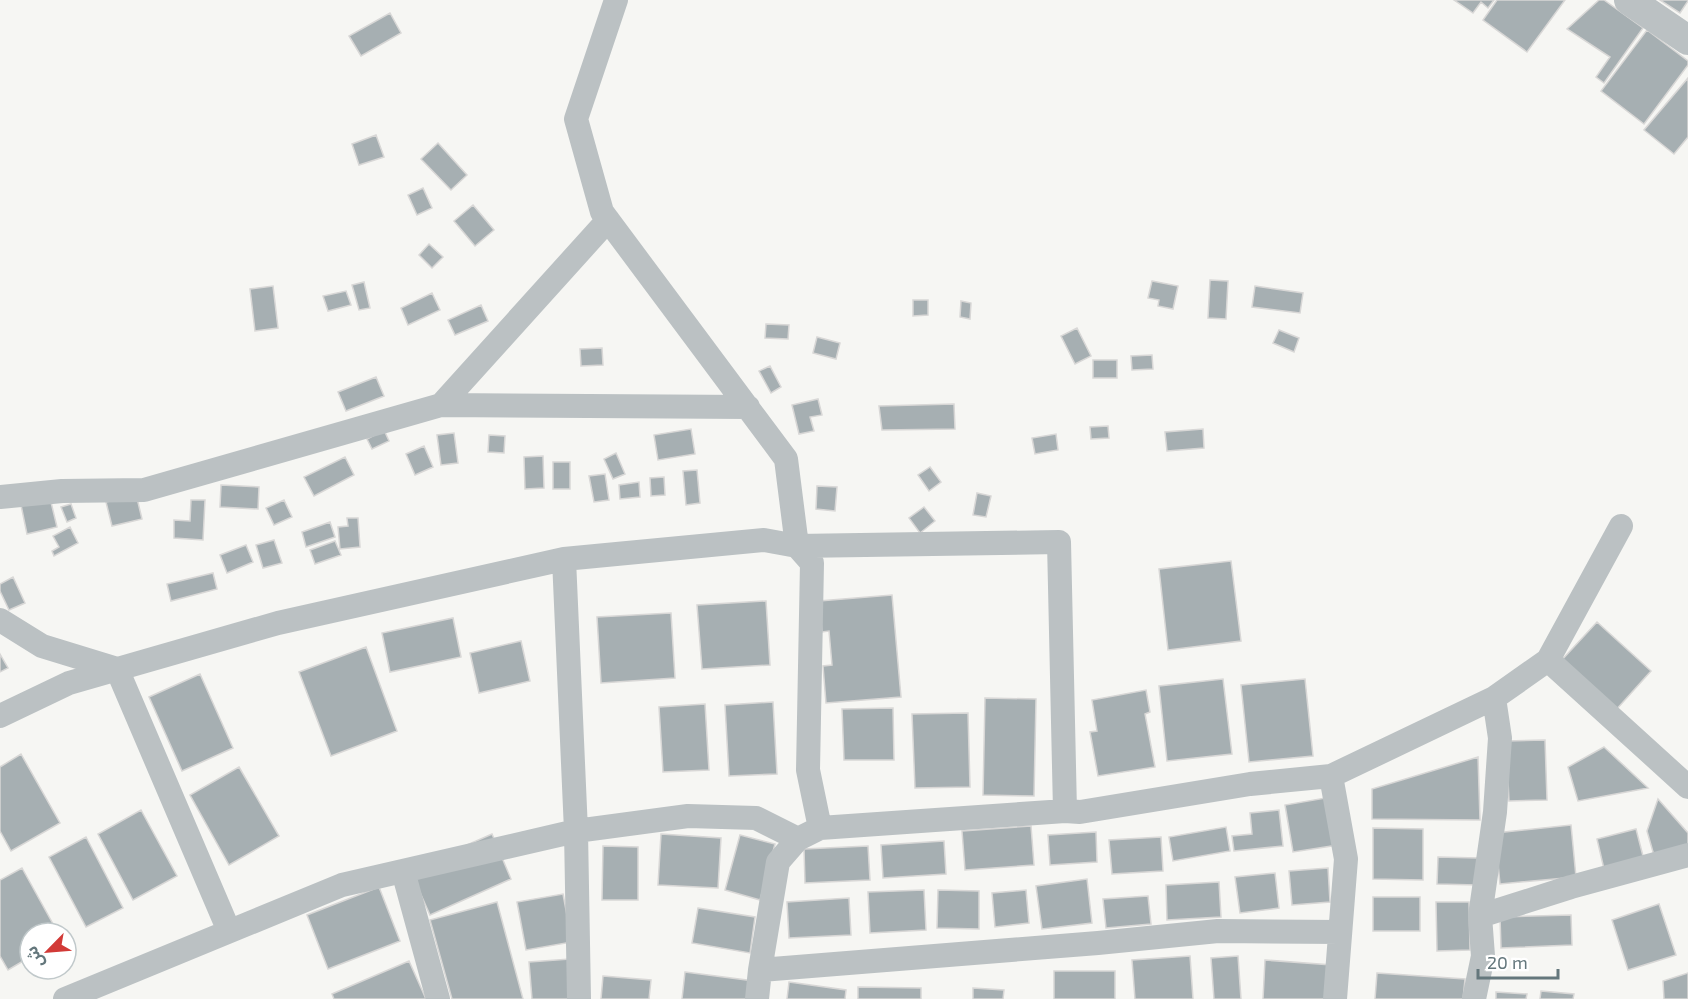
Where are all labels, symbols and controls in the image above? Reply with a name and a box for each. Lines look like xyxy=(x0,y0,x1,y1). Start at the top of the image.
north arrow xyxy=(18,921,78,981)
scale bar xyxy=(1478,942,1558,980)
text: ش xyxy=(21,943,48,971)
text: 20 m xyxy=(1487,951,1528,973)

